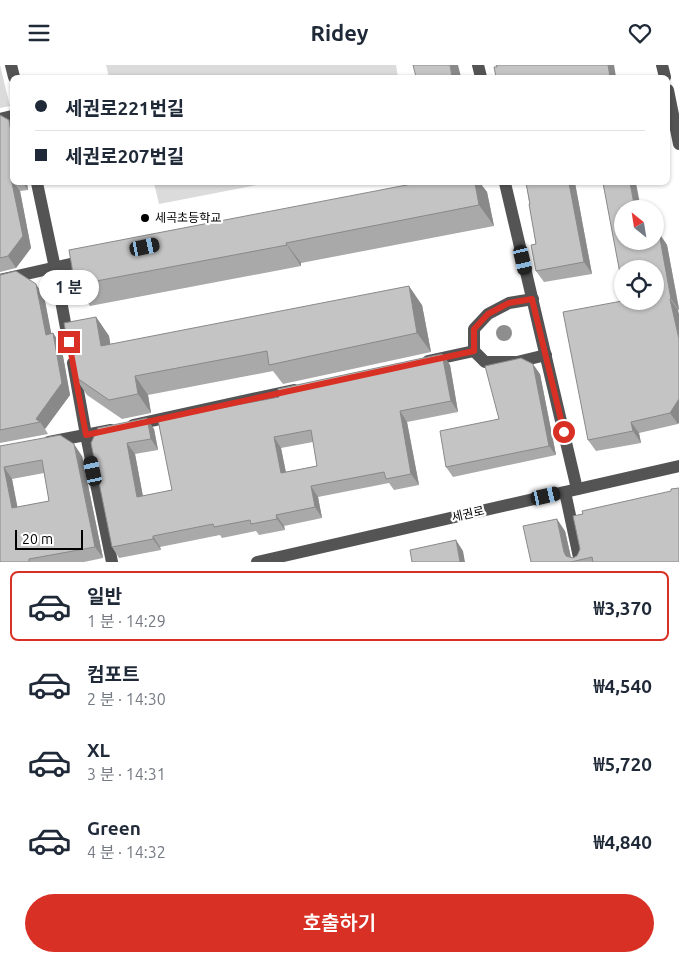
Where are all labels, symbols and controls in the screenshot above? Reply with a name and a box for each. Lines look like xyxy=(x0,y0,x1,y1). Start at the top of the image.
icon: menu xyxy=(25,19,53,47)
icon: heart xyxy=(626,19,654,47)
text: Ridey xyxy=(310,20,369,45)
text: 세권로221번길 xyxy=(65,97,185,119)
text: 세권로207번길 xyxy=(65,145,185,167)
north arrow xyxy=(614,200,664,250)
map controls xyxy=(614,200,664,310)
place label: 세곡초등학교 xyxy=(155,211,221,224)
marker: 세곡초등학교 xyxy=(139,212,151,224)
car xyxy=(128,237,161,257)
car xyxy=(512,244,533,276)
button: locate xyxy=(614,260,664,310)
callout: 1 분 xyxy=(39,269,99,305)
text: 1 분 xyxy=(55,278,83,296)
route end xyxy=(58,331,80,353)
route start xyxy=(553,421,575,443)
car xyxy=(82,455,103,487)
car xyxy=(529,485,562,507)
street label: 세권로 xyxy=(450,503,485,524)
scale bar xyxy=(15,527,82,550)
text: 20 m xyxy=(22,531,53,547)
icon: car xyxy=(27,584,72,629)
text: 일반 xyxy=(87,585,122,607)
text: ₩3,370 xyxy=(593,597,652,619)
text: 1 분 · 14:29 xyxy=(87,612,166,630)
icon: car xyxy=(27,662,72,707)
text: 컴포트 xyxy=(87,663,139,685)
text: ₩4,540 xyxy=(593,675,652,697)
text: 2 분 · 14:30 xyxy=(87,690,166,708)
text: XL xyxy=(87,739,110,761)
icon: car xyxy=(27,740,72,785)
text: ₩5,720 xyxy=(593,753,652,775)
text: 3 분 · 14:31 xyxy=(87,765,166,783)
text: Green xyxy=(87,817,141,839)
icon: car xyxy=(27,818,72,863)
text: ₩4,840 xyxy=(593,831,652,853)
text: 4 분 · 14:32 xyxy=(87,843,166,861)
button: 호출하기 xyxy=(25,894,654,952)

